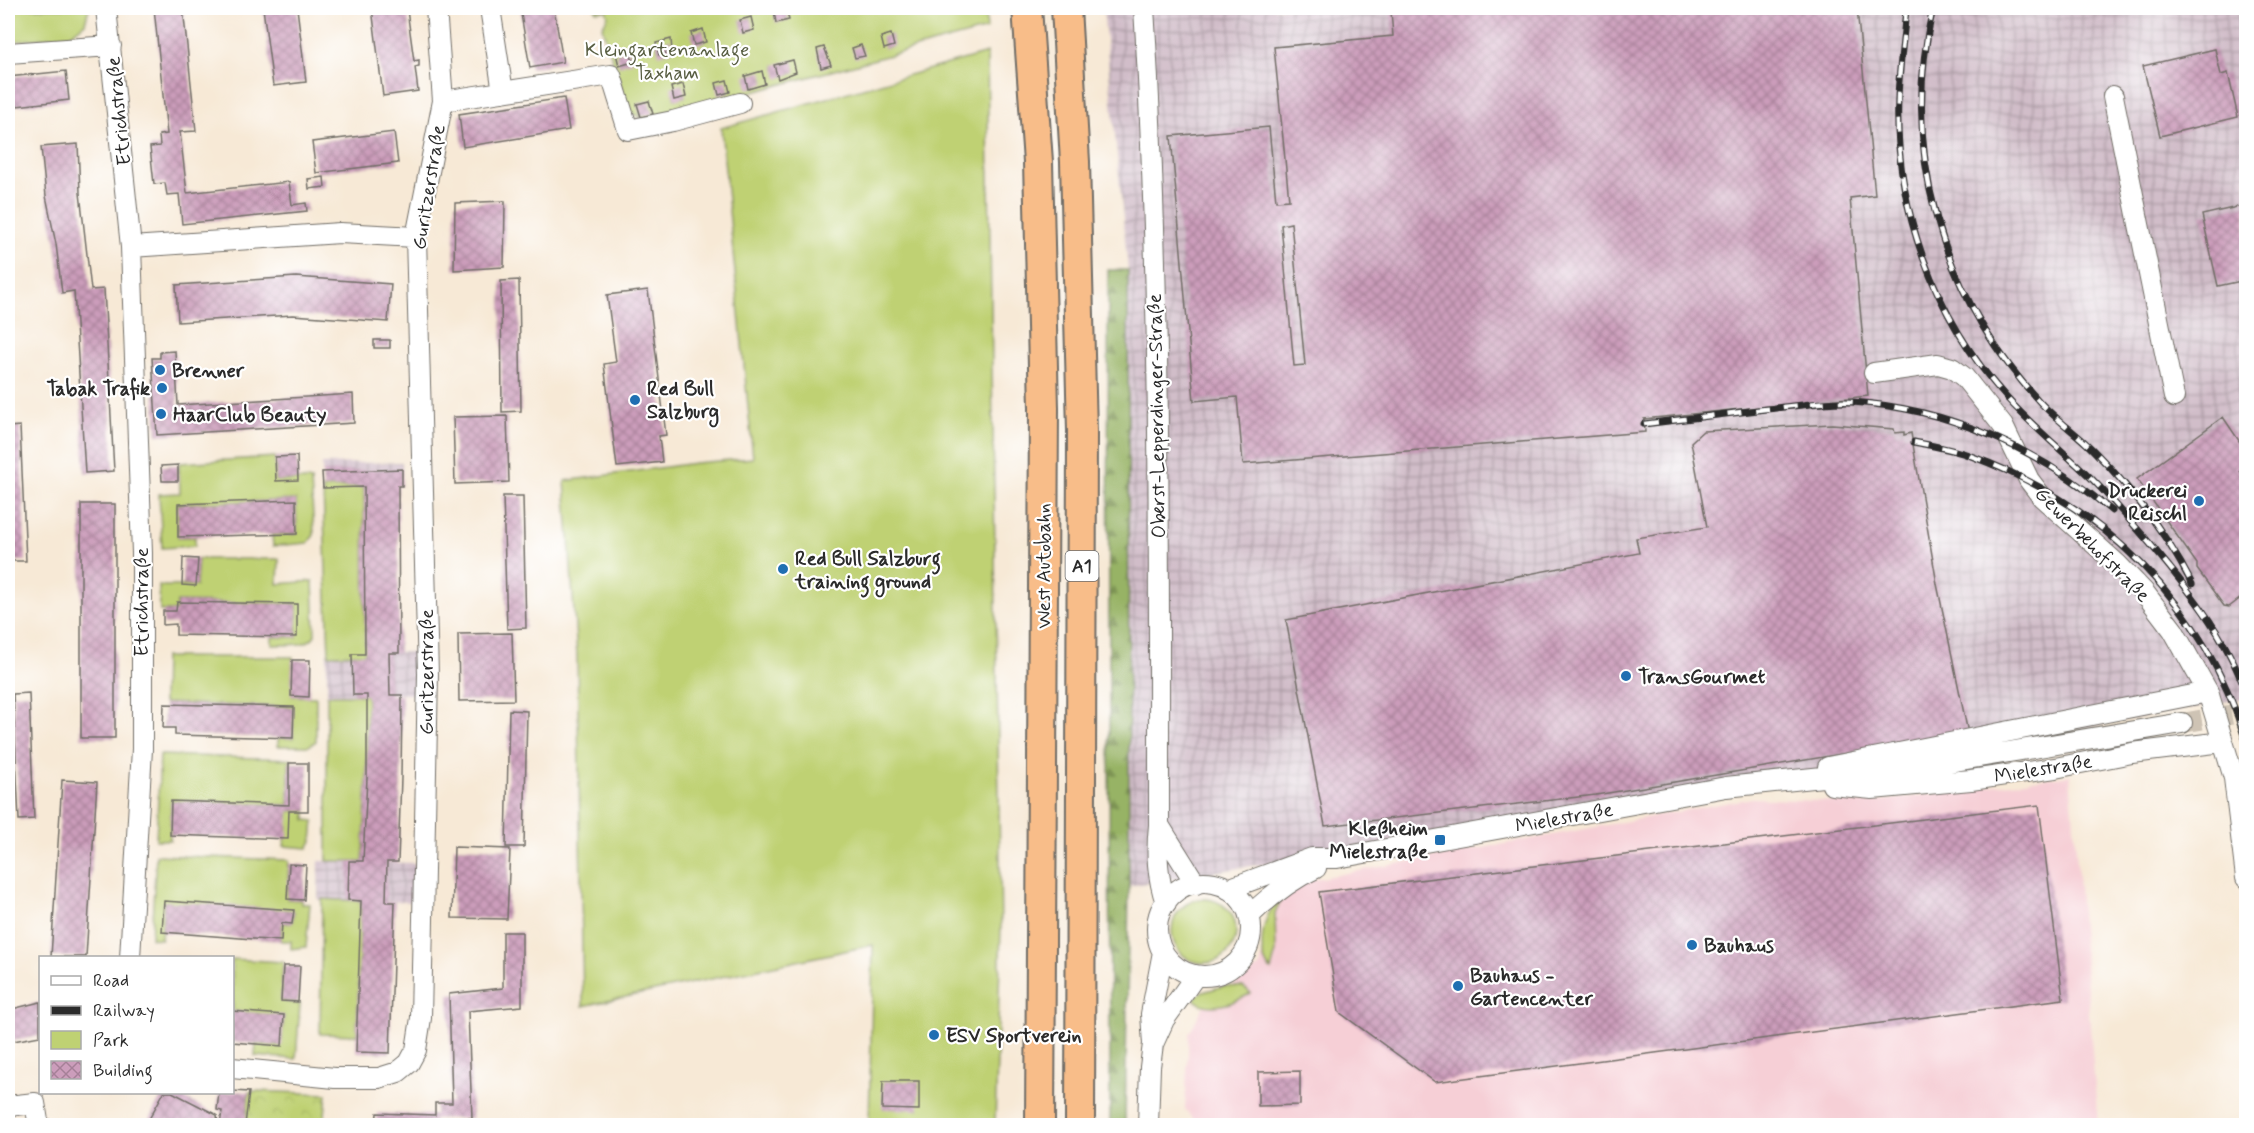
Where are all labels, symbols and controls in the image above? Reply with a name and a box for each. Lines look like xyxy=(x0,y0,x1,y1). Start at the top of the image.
park label: Kleingartenanlage Taxham xyxy=(585,37,749,87)
street label: Etrichstraße xyxy=(100,55,139,167)
street label: Guritzerstraße xyxy=(406,123,453,252)
street label: Oberst-Lepperdinger-Straße xyxy=(1142,293,1173,539)
place label: Brenner xyxy=(172,358,245,385)
marker: Brenner xyxy=(153,363,167,377)
place label: Tabak Trafik xyxy=(47,376,150,403)
place label: Red Bull Salzburg xyxy=(647,376,719,428)
marker: Tabak Trafik xyxy=(155,381,169,395)
marker: Red Bull Salzburg xyxy=(628,393,642,407)
place label: HaarClub Beauty xyxy=(173,402,327,429)
marker: HaarClub Beauty xyxy=(154,407,168,421)
place label: Druckerei Reischl xyxy=(2107,478,2187,528)
street label: Gewerbehofstraße xyxy=(2028,481,2156,609)
marker: Druckerei Reischl xyxy=(2192,494,2206,508)
street label: West Autobahn xyxy=(1031,503,1058,629)
place label: Red Bull Salzburg training ground xyxy=(794,546,941,598)
street label: Etrichstraße xyxy=(129,547,156,657)
road number: A1 xyxy=(1066,551,1098,581)
marker: Red Bull Salzburg training ground xyxy=(776,562,790,576)
street label: Guritzerstraße xyxy=(414,609,441,735)
place label: TransGourmet xyxy=(1638,664,1766,691)
marker: TransGourmet xyxy=(1619,669,1633,683)
street label: Mielestraße xyxy=(1992,748,2094,791)
street label: Mielestraße xyxy=(1513,797,1615,840)
place label: Kleßheim Mielestraße xyxy=(1329,816,1428,866)
marker: Kleßheim Mielestraße xyxy=(1433,833,1447,847)
place label: Bauhaus xyxy=(1704,933,1774,960)
marker: Bauhaus xyxy=(1685,938,1699,952)
legend xyxy=(39,956,234,1094)
place label: Bauhaus - Gartencenter xyxy=(1470,963,1593,1013)
text: Road xyxy=(93,969,129,993)
marker: Bauhaus - Gartencenter xyxy=(1451,979,1465,993)
text: Railway xyxy=(93,999,155,1023)
place label: ESV Sportverein xyxy=(946,1023,1081,1050)
marker: ESV Sportverein xyxy=(927,1028,941,1042)
text: Park xyxy=(93,1029,129,1053)
text: Building xyxy=(93,1059,153,1085)

